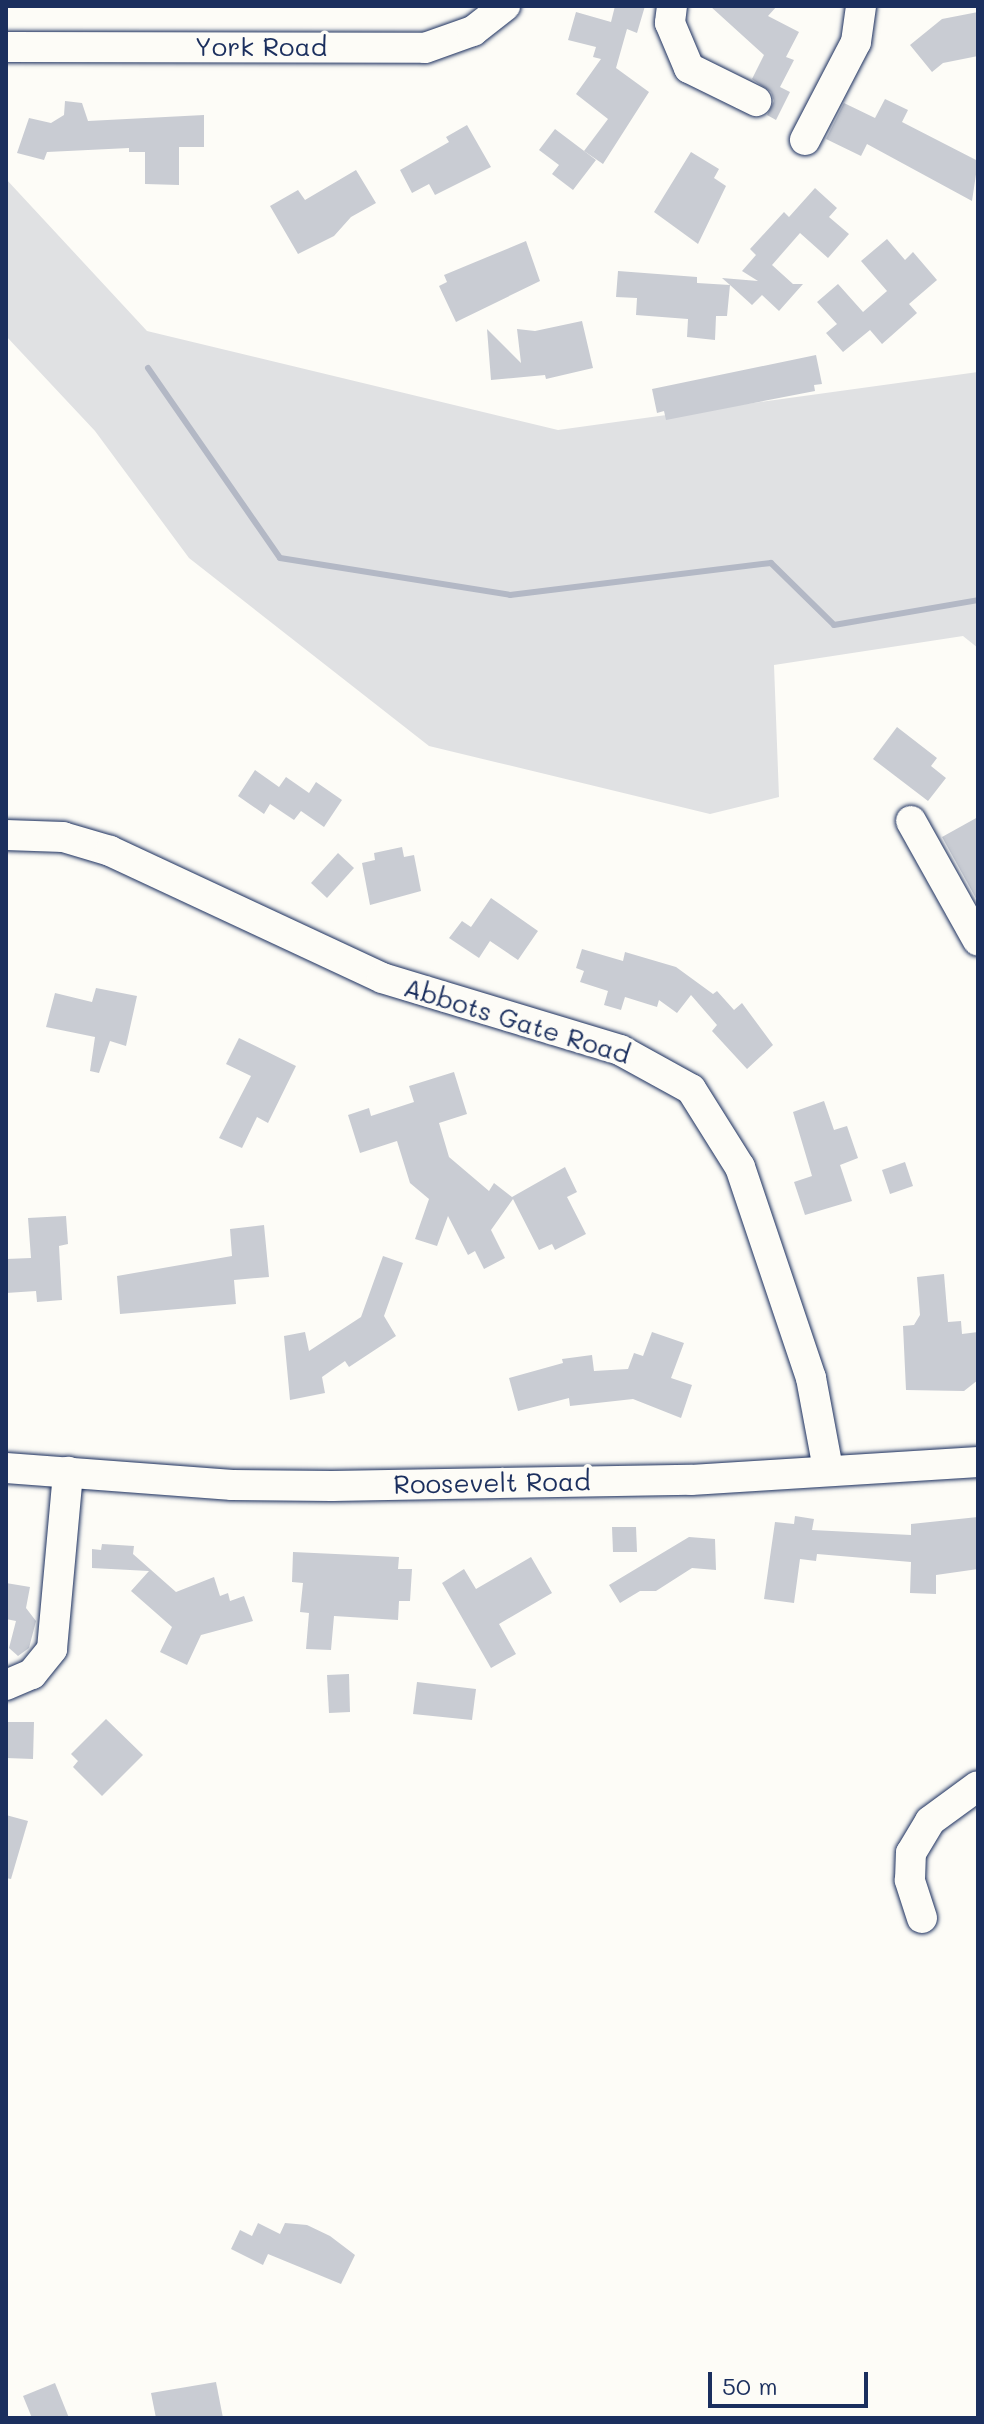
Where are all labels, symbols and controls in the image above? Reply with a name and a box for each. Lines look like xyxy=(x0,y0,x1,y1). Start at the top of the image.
street label: York Road xyxy=(195,31,327,63)
street label: Abbots Gate Road xyxy=(400,972,634,1070)
street label: Roosevelt Road xyxy=(393,1466,591,1500)
scale bar xyxy=(712,2356,872,2406)
text: 50 m xyxy=(722,2370,778,2401)

